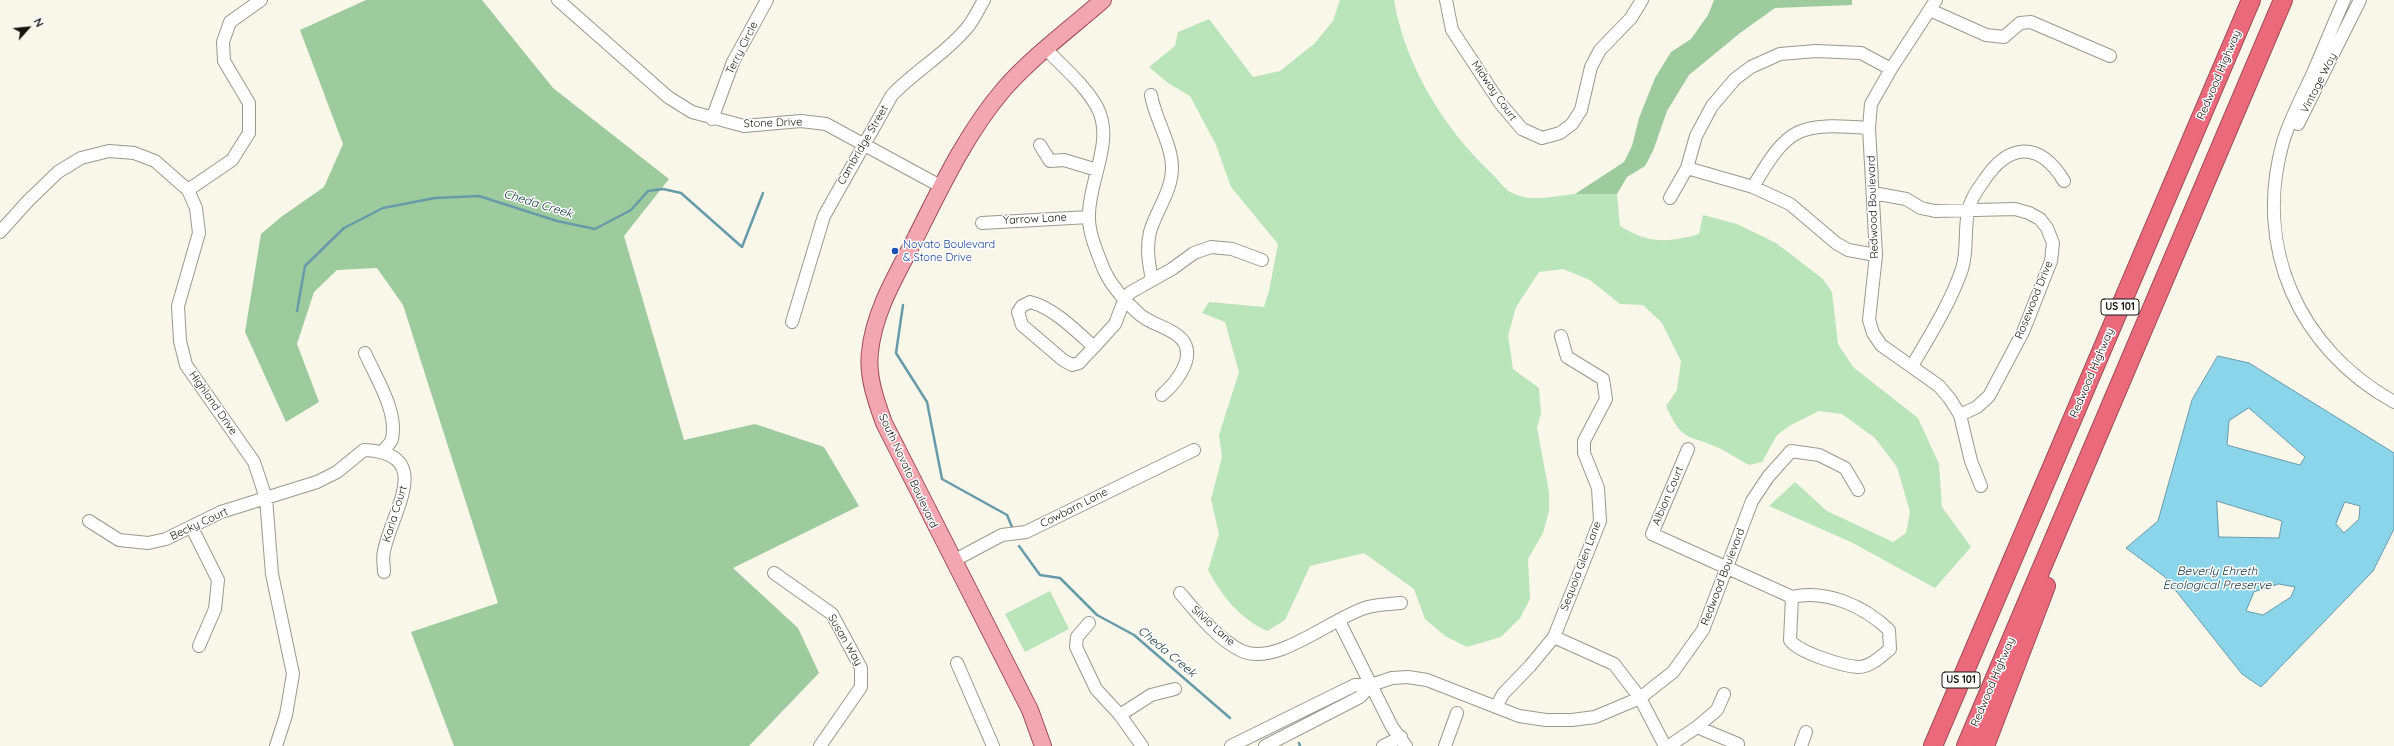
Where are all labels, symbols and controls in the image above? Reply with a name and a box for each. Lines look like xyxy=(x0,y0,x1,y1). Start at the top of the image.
north arrow xyxy=(8,8,48,48)
text: N xyxy=(31,16,47,29)
street label: Terry Circle xyxy=(723,20,761,76)
street label: Redwood Highway xyxy=(2194,28,2244,122)
street label: Vintage Way xyxy=(2298,51,2340,115)
street label: Midway Court xyxy=(1468,58,1520,124)
street label: Cambridge Street xyxy=(835,103,891,187)
street label: Stone Drive xyxy=(744,115,802,131)
street label: Redwood Boulevard xyxy=(1865,155,1881,259)
water label: Cheda Creek xyxy=(502,187,574,221)
street label: Yarrow Lane xyxy=(1003,211,1067,227)
place label: Novato Boulevard & Stone Drive xyxy=(903,238,995,264)
marker: Novato Boulevard & Stone Drive xyxy=(890,246,900,256)
street label: Rosewood Drive xyxy=(2012,259,2056,341)
road number: US 101 xyxy=(2101,299,2139,315)
street label: Redwood Highway xyxy=(2067,326,2117,420)
street label: Highland Drive xyxy=(186,368,240,438)
street label: South Novato Boulevard xyxy=(876,412,940,530)
street label: Albion Court xyxy=(1650,465,1686,527)
street label: Karla Court xyxy=(380,484,410,544)
street label: Cowbarn Lane xyxy=(1038,485,1110,531)
street label: Becky Court xyxy=(168,505,230,543)
street label: Sequoia Glen Lane xyxy=(1558,519,1604,613)
street label: Redwood Boulevard xyxy=(1698,526,1748,628)
water label: Beverly Ehreth Ecological Preserve xyxy=(2163,564,2271,592)
street label: Silvio Lane xyxy=(1189,603,1237,649)
street label: Susan Way xyxy=(825,612,865,668)
water label: Cheda Creek xyxy=(1135,624,1199,680)
street label: Redwood Highway xyxy=(1968,635,2018,729)
road number: US 101 xyxy=(1942,672,1980,688)

